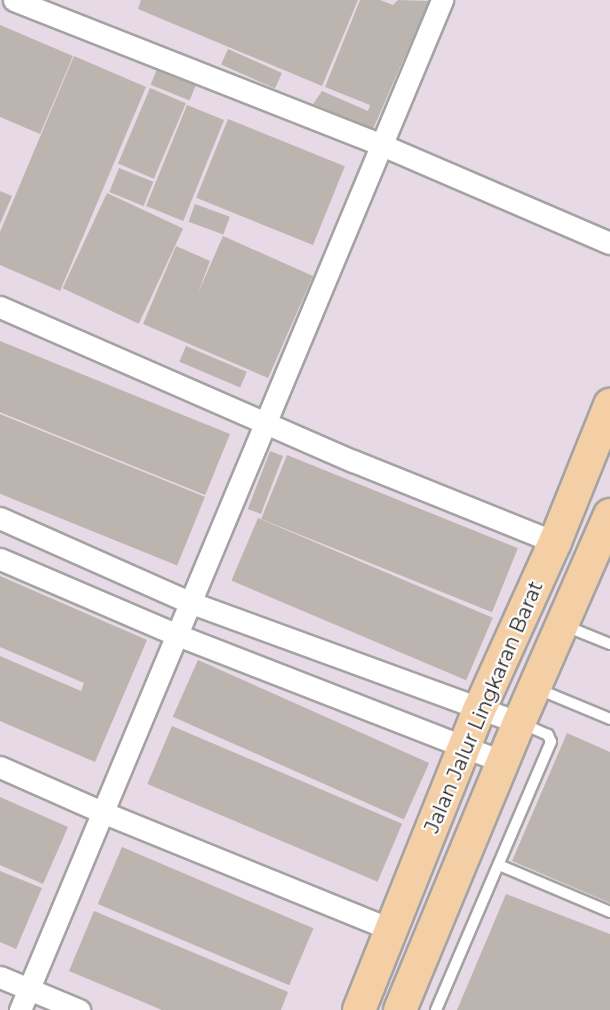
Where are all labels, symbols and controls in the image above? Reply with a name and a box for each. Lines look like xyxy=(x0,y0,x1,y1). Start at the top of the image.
street label: Jalan Jalur Lingkaran Barat xyxy=(420,577,548,837)

